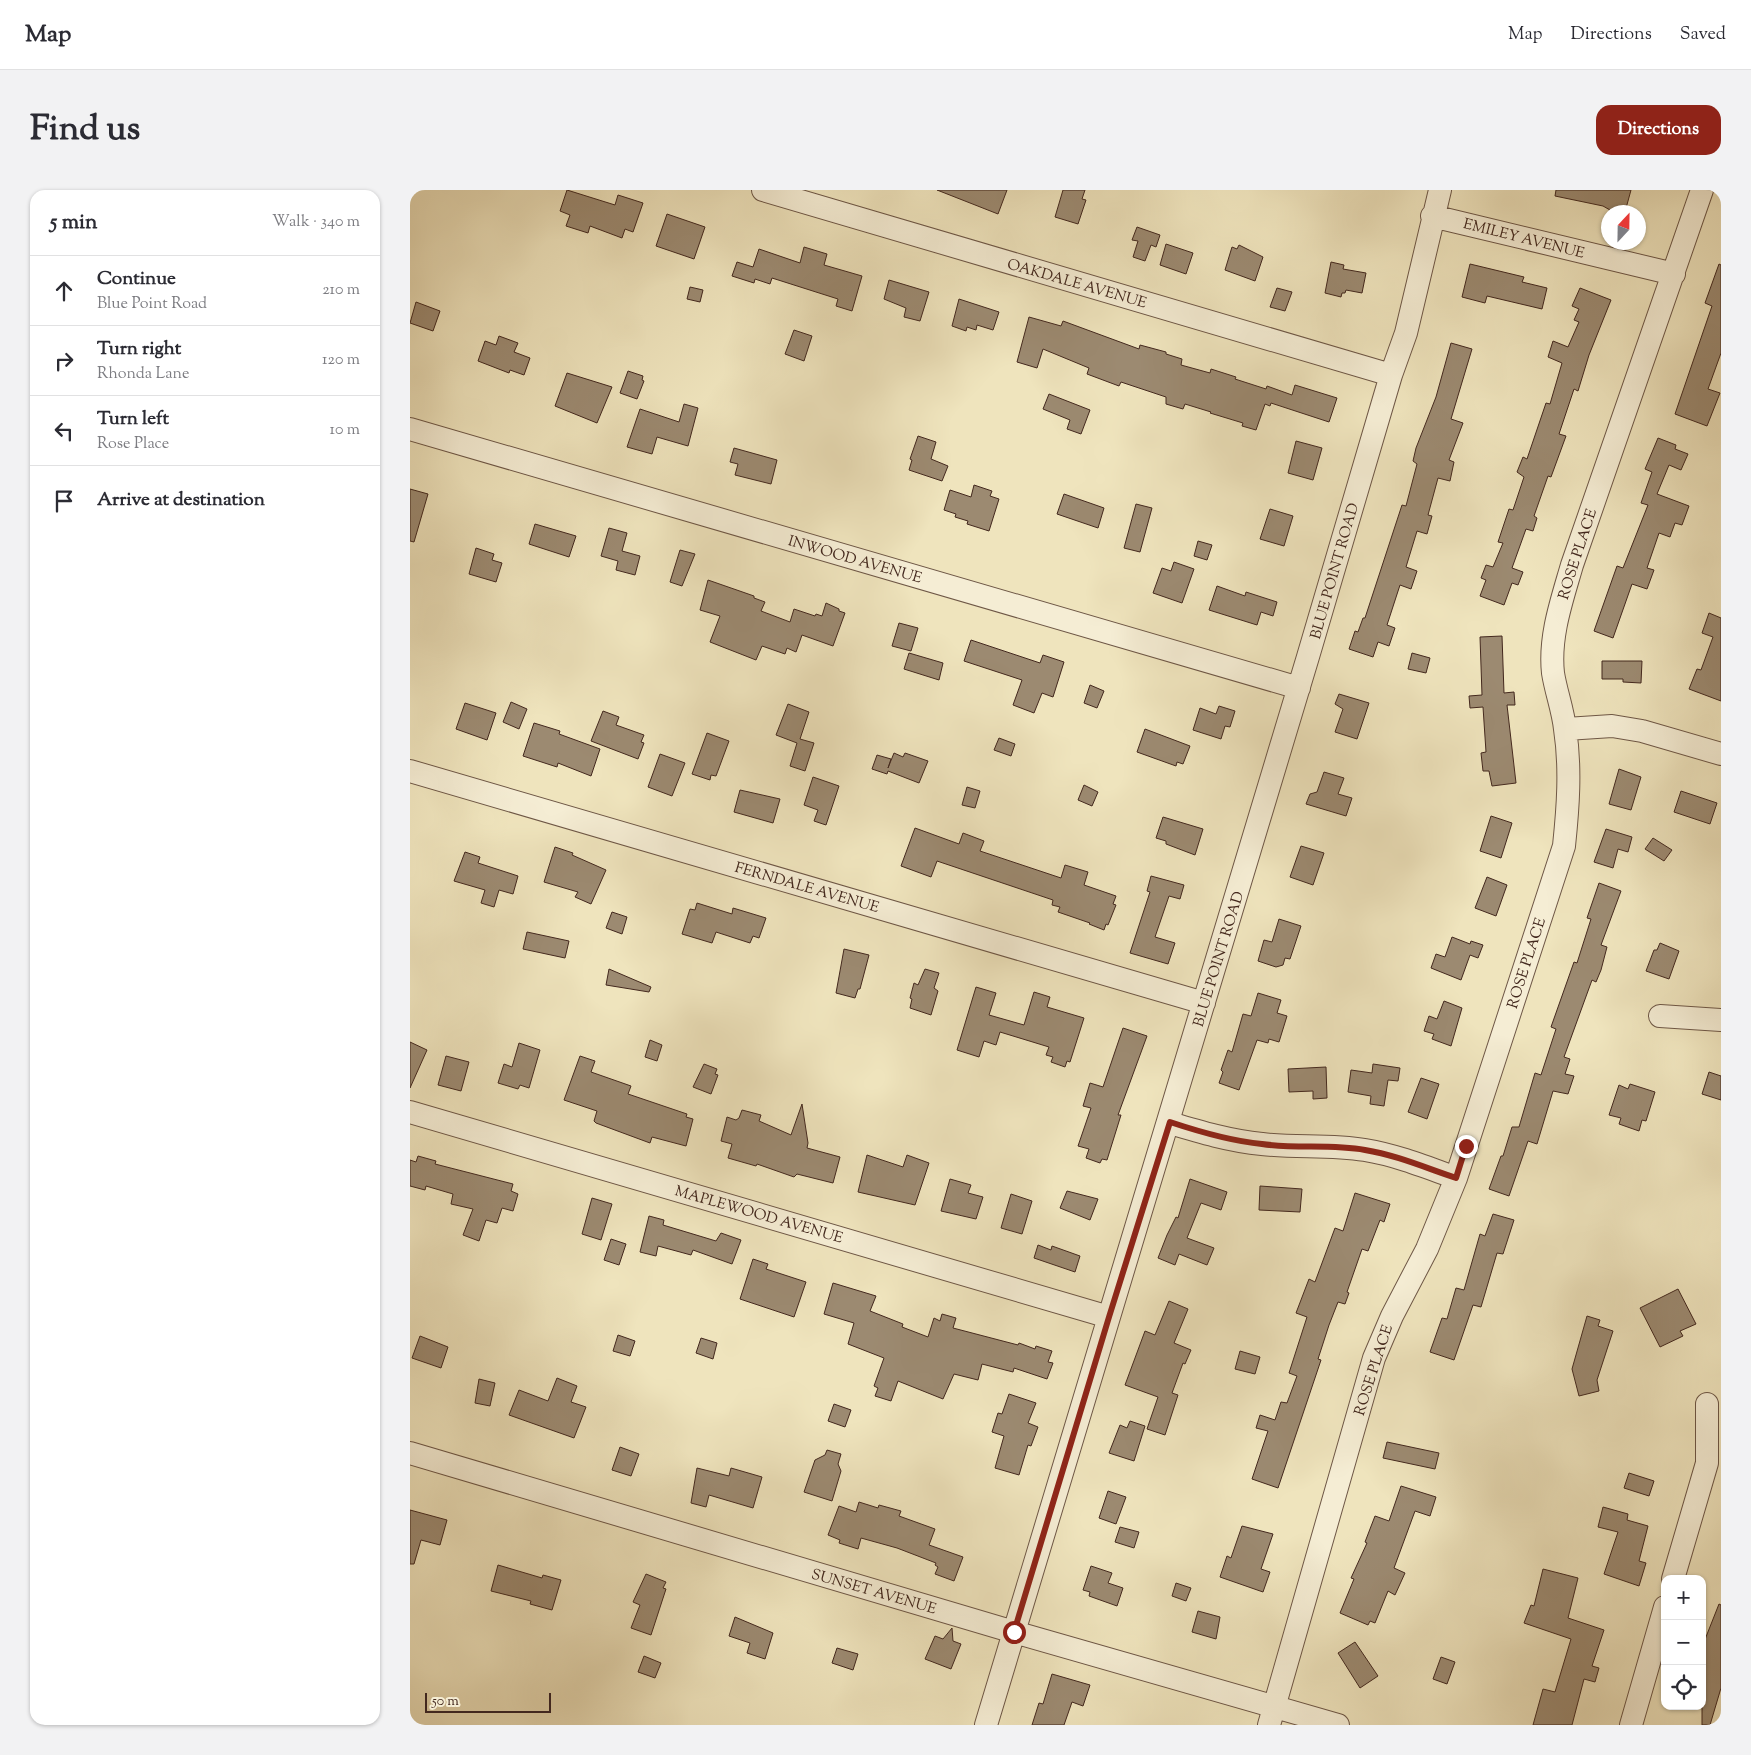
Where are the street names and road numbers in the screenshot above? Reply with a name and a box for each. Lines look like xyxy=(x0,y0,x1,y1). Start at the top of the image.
street label: EMILEY AVENUE xyxy=(1461,214,1586,265)
street label: OAKDALE AVENUE xyxy=(1004,254,1149,314)
street label: BLUE POINT ROAD xyxy=(1306,501,1365,642)
street label: ROSE PLACE xyxy=(1554,506,1603,603)
street label: INWOOD AVENUE xyxy=(785,531,924,590)
street label: FERNDALE AVENUE xyxy=(732,858,881,919)
street label: BLUE POINT ROAD xyxy=(1189,889,1250,1030)
street label: ROSE PLACE xyxy=(1503,915,1552,1012)
street label: MAPLEWOOD AVENUE xyxy=(672,1181,845,1250)
street label: ROSE PLACE xyxy=(1350,1322,1399,1419)
street label: SUNSET AVENUE xyxy=(809,1565,939,1620)

